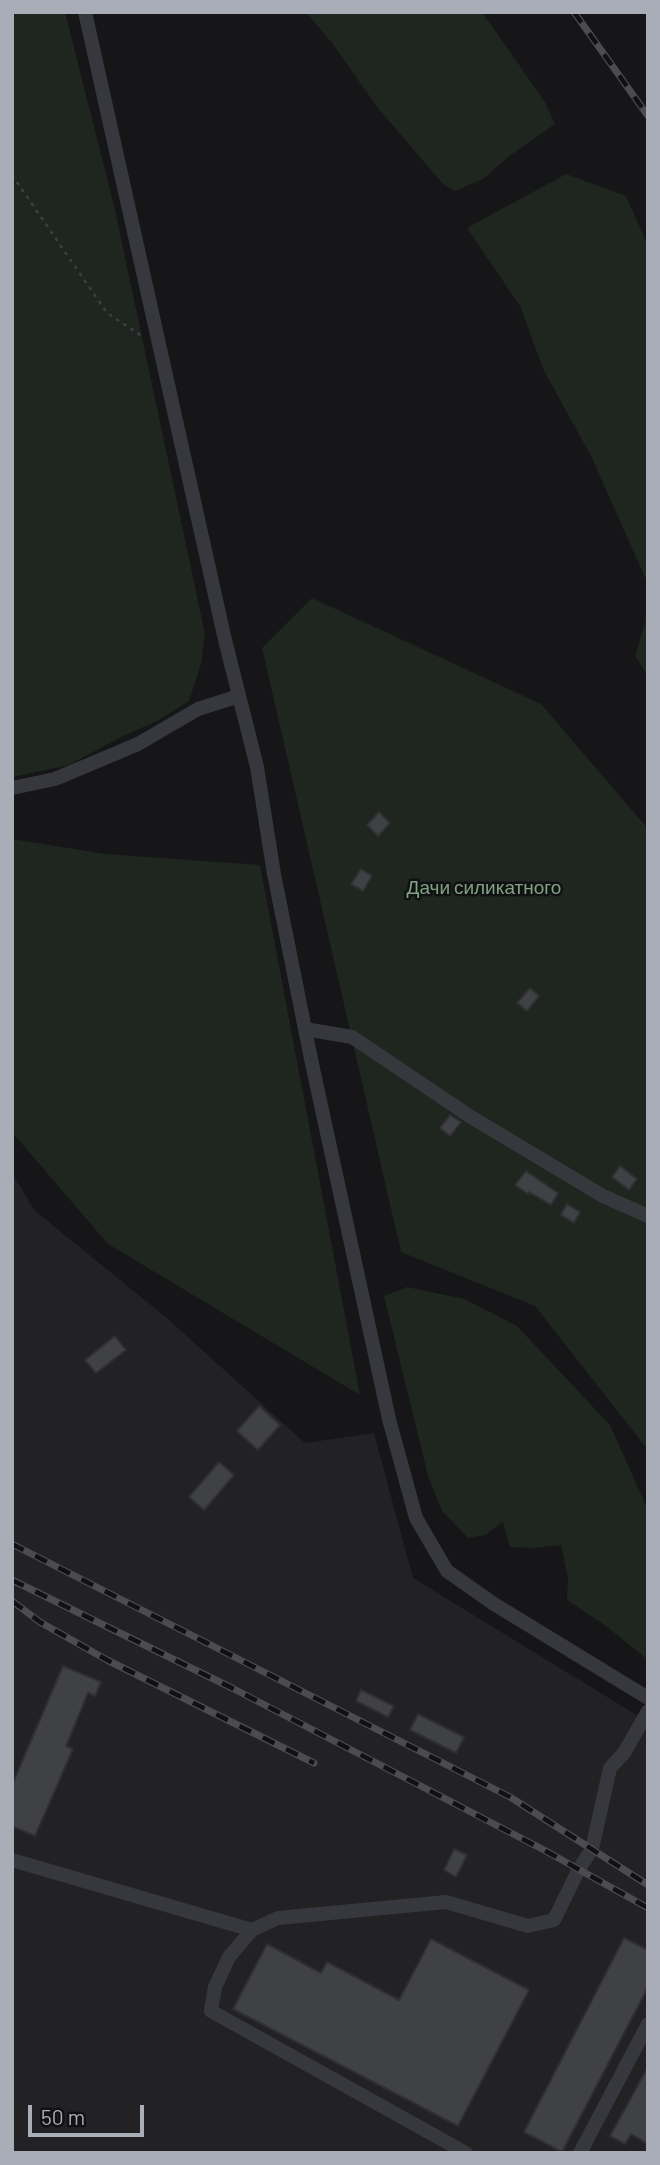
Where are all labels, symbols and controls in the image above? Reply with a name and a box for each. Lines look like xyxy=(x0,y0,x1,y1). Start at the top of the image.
park label: Дачи силикатного xyxy=(407,877,561,899)
scale bar xyxy=(32,2092,147,2136)
text: 50 m xyxy=(41,2104,85,2129)

